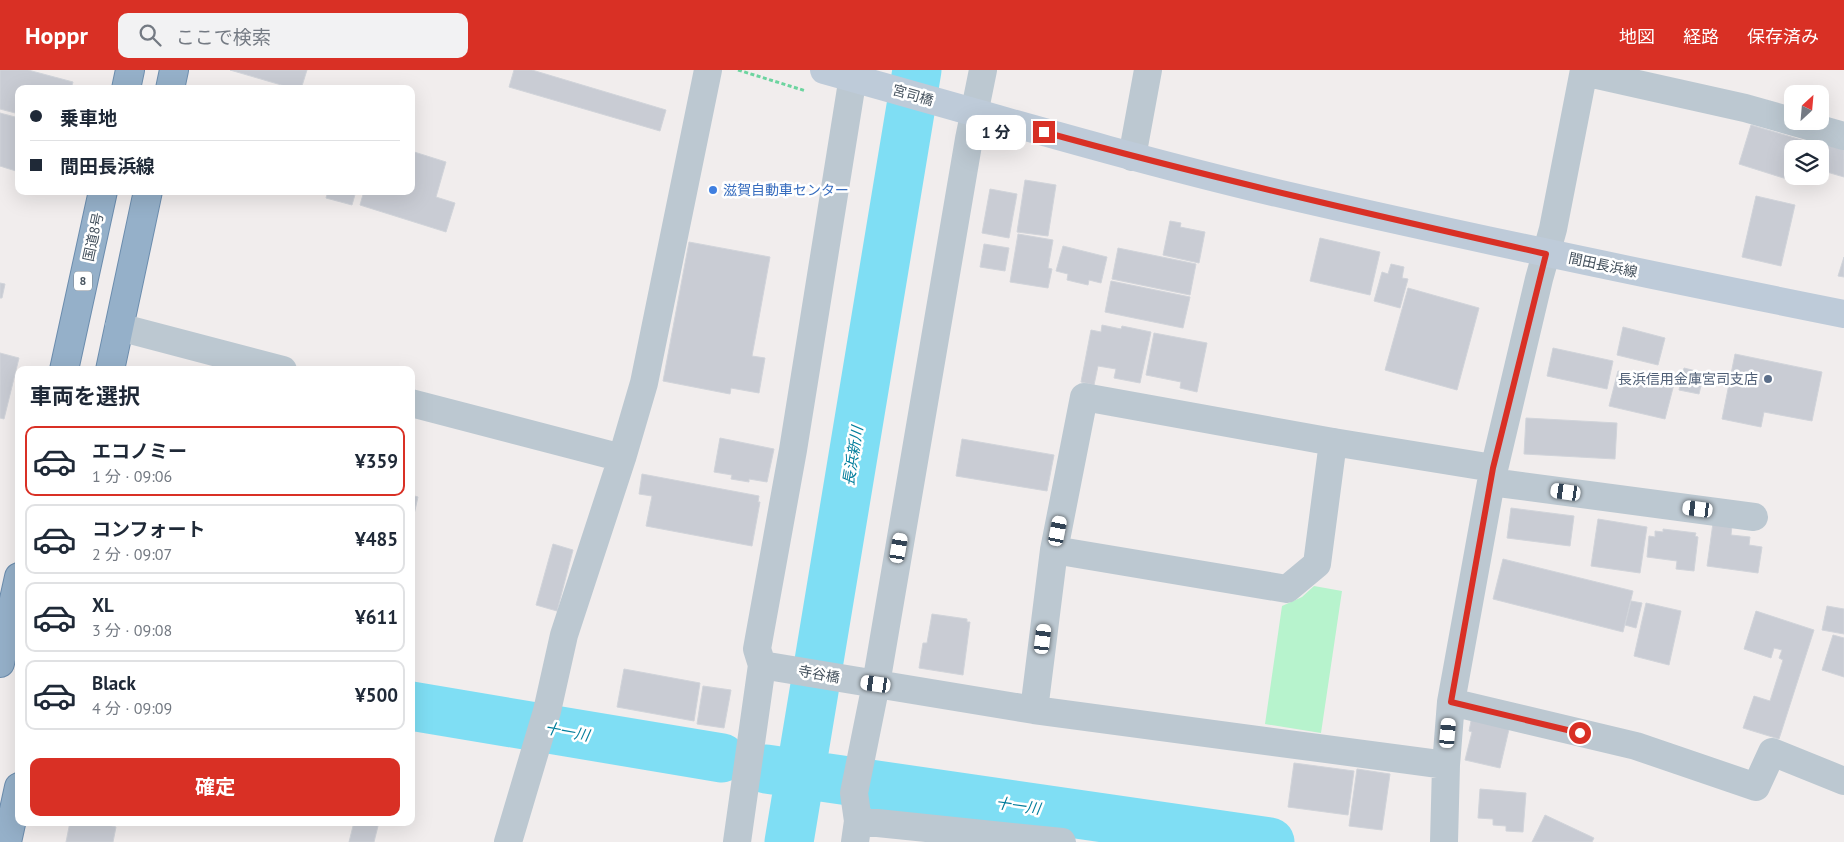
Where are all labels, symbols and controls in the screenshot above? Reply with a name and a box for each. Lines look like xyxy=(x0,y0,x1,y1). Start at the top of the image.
search box xyxy=(118,13,468,58)
text: Hoppr xyxy=(25,20,88,51)
icon: search xyxy=(136,21,164,49)
text: ここで検索 xyxy=(176,25,271,49)
text: 地図 xyxy=(1619,25,1655,48)
text: 経路 xyxy=(1683,25,1719,48)
text: 保存済み xyxy=(1747,25,1819,48)
street label: 宮司橋 xyxy=(890,81,936,109)
north arrow xyxy=(1784,85,1829,130)
map controls xyxy=(1784,85,1829,185)
text: 乗車地 xyxy=(60,106,117,130)
callout: 1 分 xyxy=(966,114,1026,150)
route end xyxy=(1033,121,1055,143)
text: 1 分 xyxy=(981,122,1011,142)
button: layers xyxy=(1784,140,1829,185)
text: 間田長浜線 xyxy=(60,154,155,178)
place label: 滋賀自動車センター xyxy=(723,181,849,199)
marker: 滋賀自動車センター xyxy=(707,184,719,196)
street label: 国道8号 xyxy=(79,211,107,263)
street label: 間田長浜線 xyxy=(1567,249,1639,281)
road number: 8 xyxy=(74,272,92,290)
place label: 長浜信用金庫宮司支店 xyxy=(1618,370,1758,388)
marker: 長浜信用金庫宮司支店 xyxy=(1762,373,1774,385)
text: 車両を選択 xyxy=(30,382,140,410)
water label: 長浜新川 xyxy=(838,423,867,487)
icon: car xyxy=(32,439,77,484)
text: エコノミー xyxy=(92,439,187,463)
text: ¥359 xyxy=(355,449,398,473)
text: 1 分 · 09:06 xyxy=(92,466,172,486)
car xyxy=(1550,482,1581,502)
car xyxy=(1682,500,1713,518)
car xyxy=(1047,515,1068,547)
icon: car xyxy=(32,517,77,562)
text: コンフォート xyxy=(92,517,205,541)
text: ¥485 xyxy=(355,527,398,551)
car xyxy=(889,532,908,564)
text: 2 分 · 09:07 xyxy=(92,544,172,564)
text: XL xyxy=(92,593,114,617)
icon: car xyxy=(32,595,77,640)
text: ¥611 xyxy=(355,605,398,629)
text: 3 分 · 09:08 xyxy=(92,620,172,640)
car xyxy=(1033,623,1052,655)
street label: 寺谷橋 xyxy=(797,661,841,687)
text: Black xyxy=(92,671,136,695)
icon: car xyxy=(32,673,77,718)
car xyxy=(860,674,891,694)
text: ¥500 xyxy=(355,683,398,707)
text: 4 分 · 09:09 xyxy=(92,698,172,718)
car xyxy=(1439,717,1456,749)
water label: 十一川 xyxy=(543,718,593,745)
route start xyxy=(1569,722,1591,744)
button: 確定 xyxy=(30,758,400,816)
water label: 十一川 xyxy=(994,793,1044,818)

